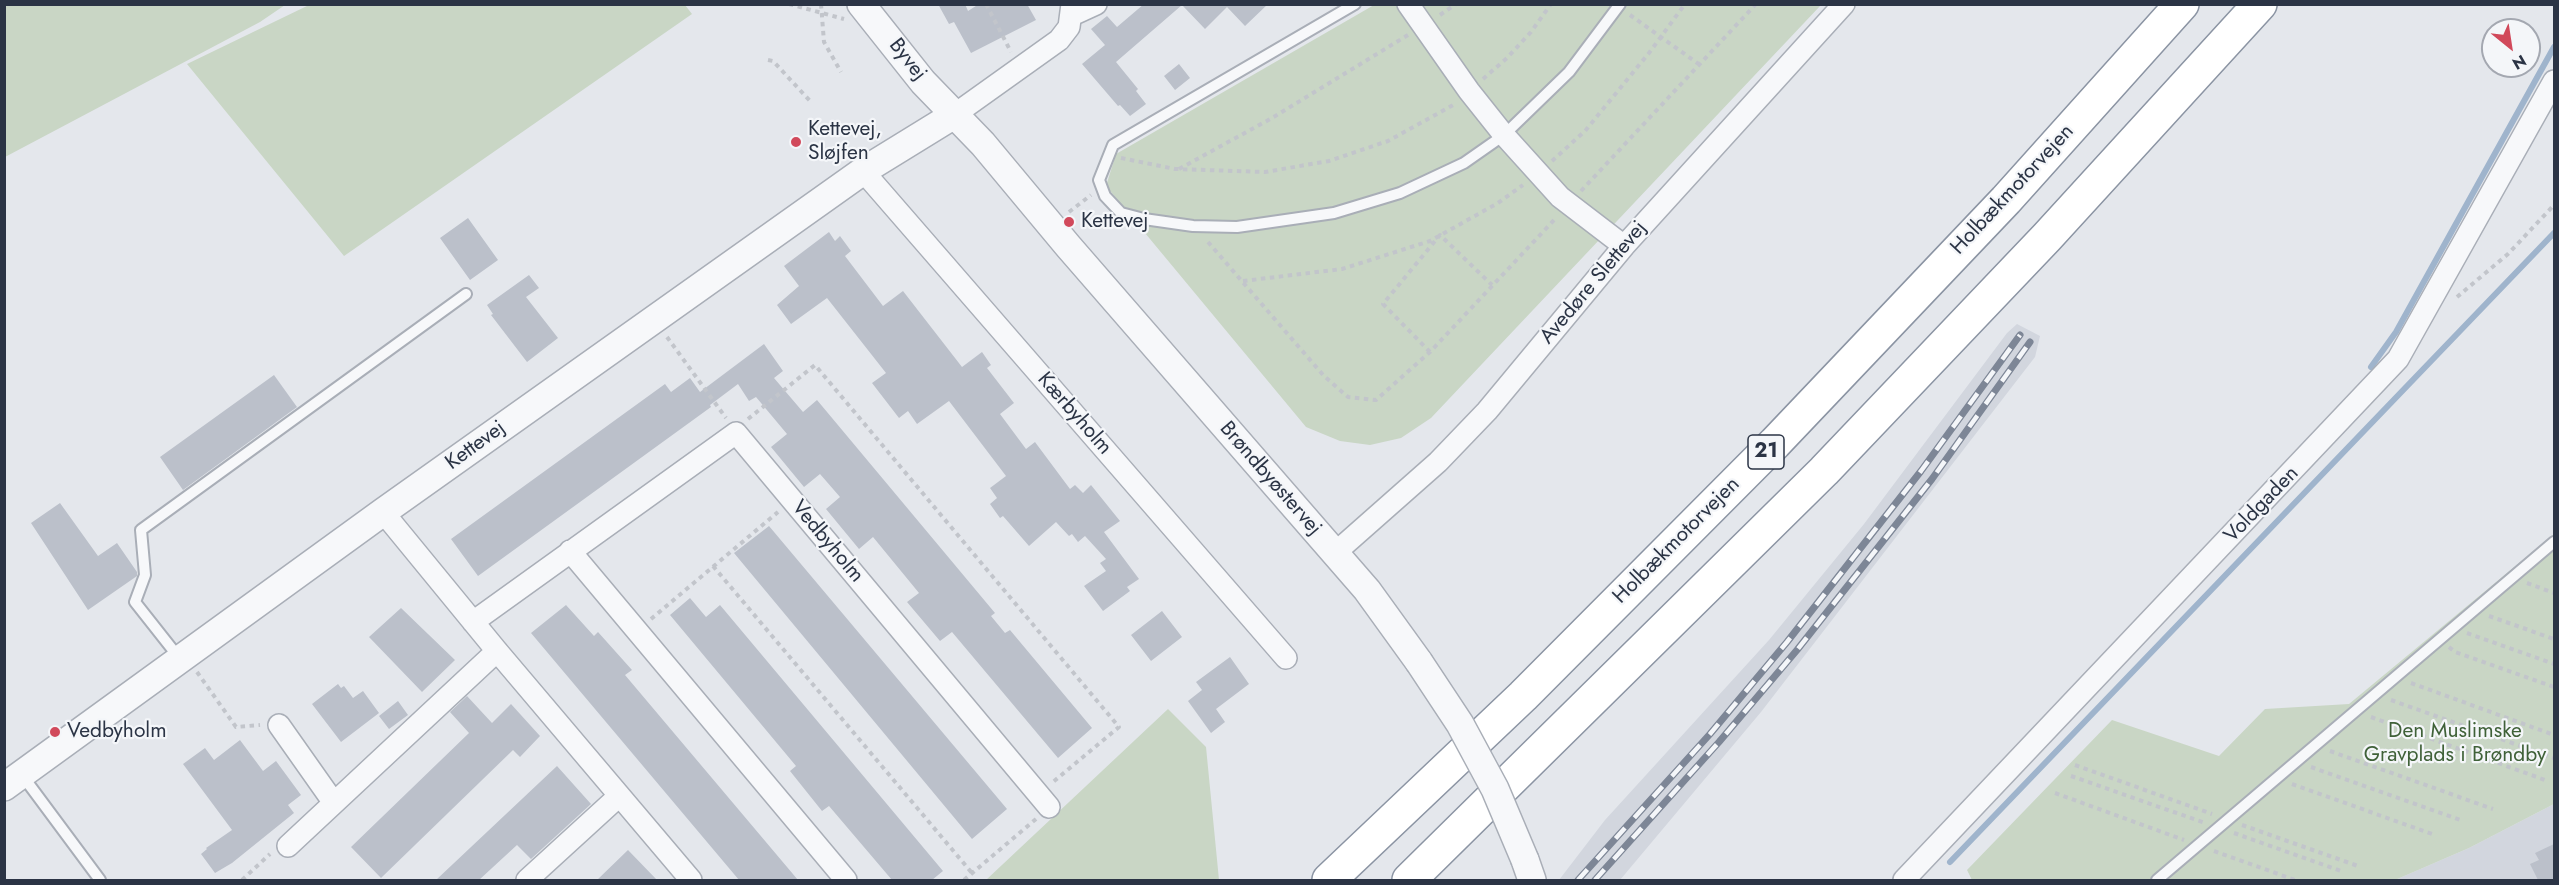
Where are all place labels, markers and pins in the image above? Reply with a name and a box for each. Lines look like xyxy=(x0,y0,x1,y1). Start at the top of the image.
place label: Kettevej, Sløjfen xyxy=(808,117,882,167)
marker: Kettevej, Sløjfen xyxy=(789,135,803,149)
place label: Kettevej xyxy=(1081,209,1149,235)
marker: Kettevej xyxy=(1062,215,1076,229)
place label: Vedbyholm xyxy=(67,719,167,745)
marker: Vedbyholm xyxy=(48,725,62,739)

